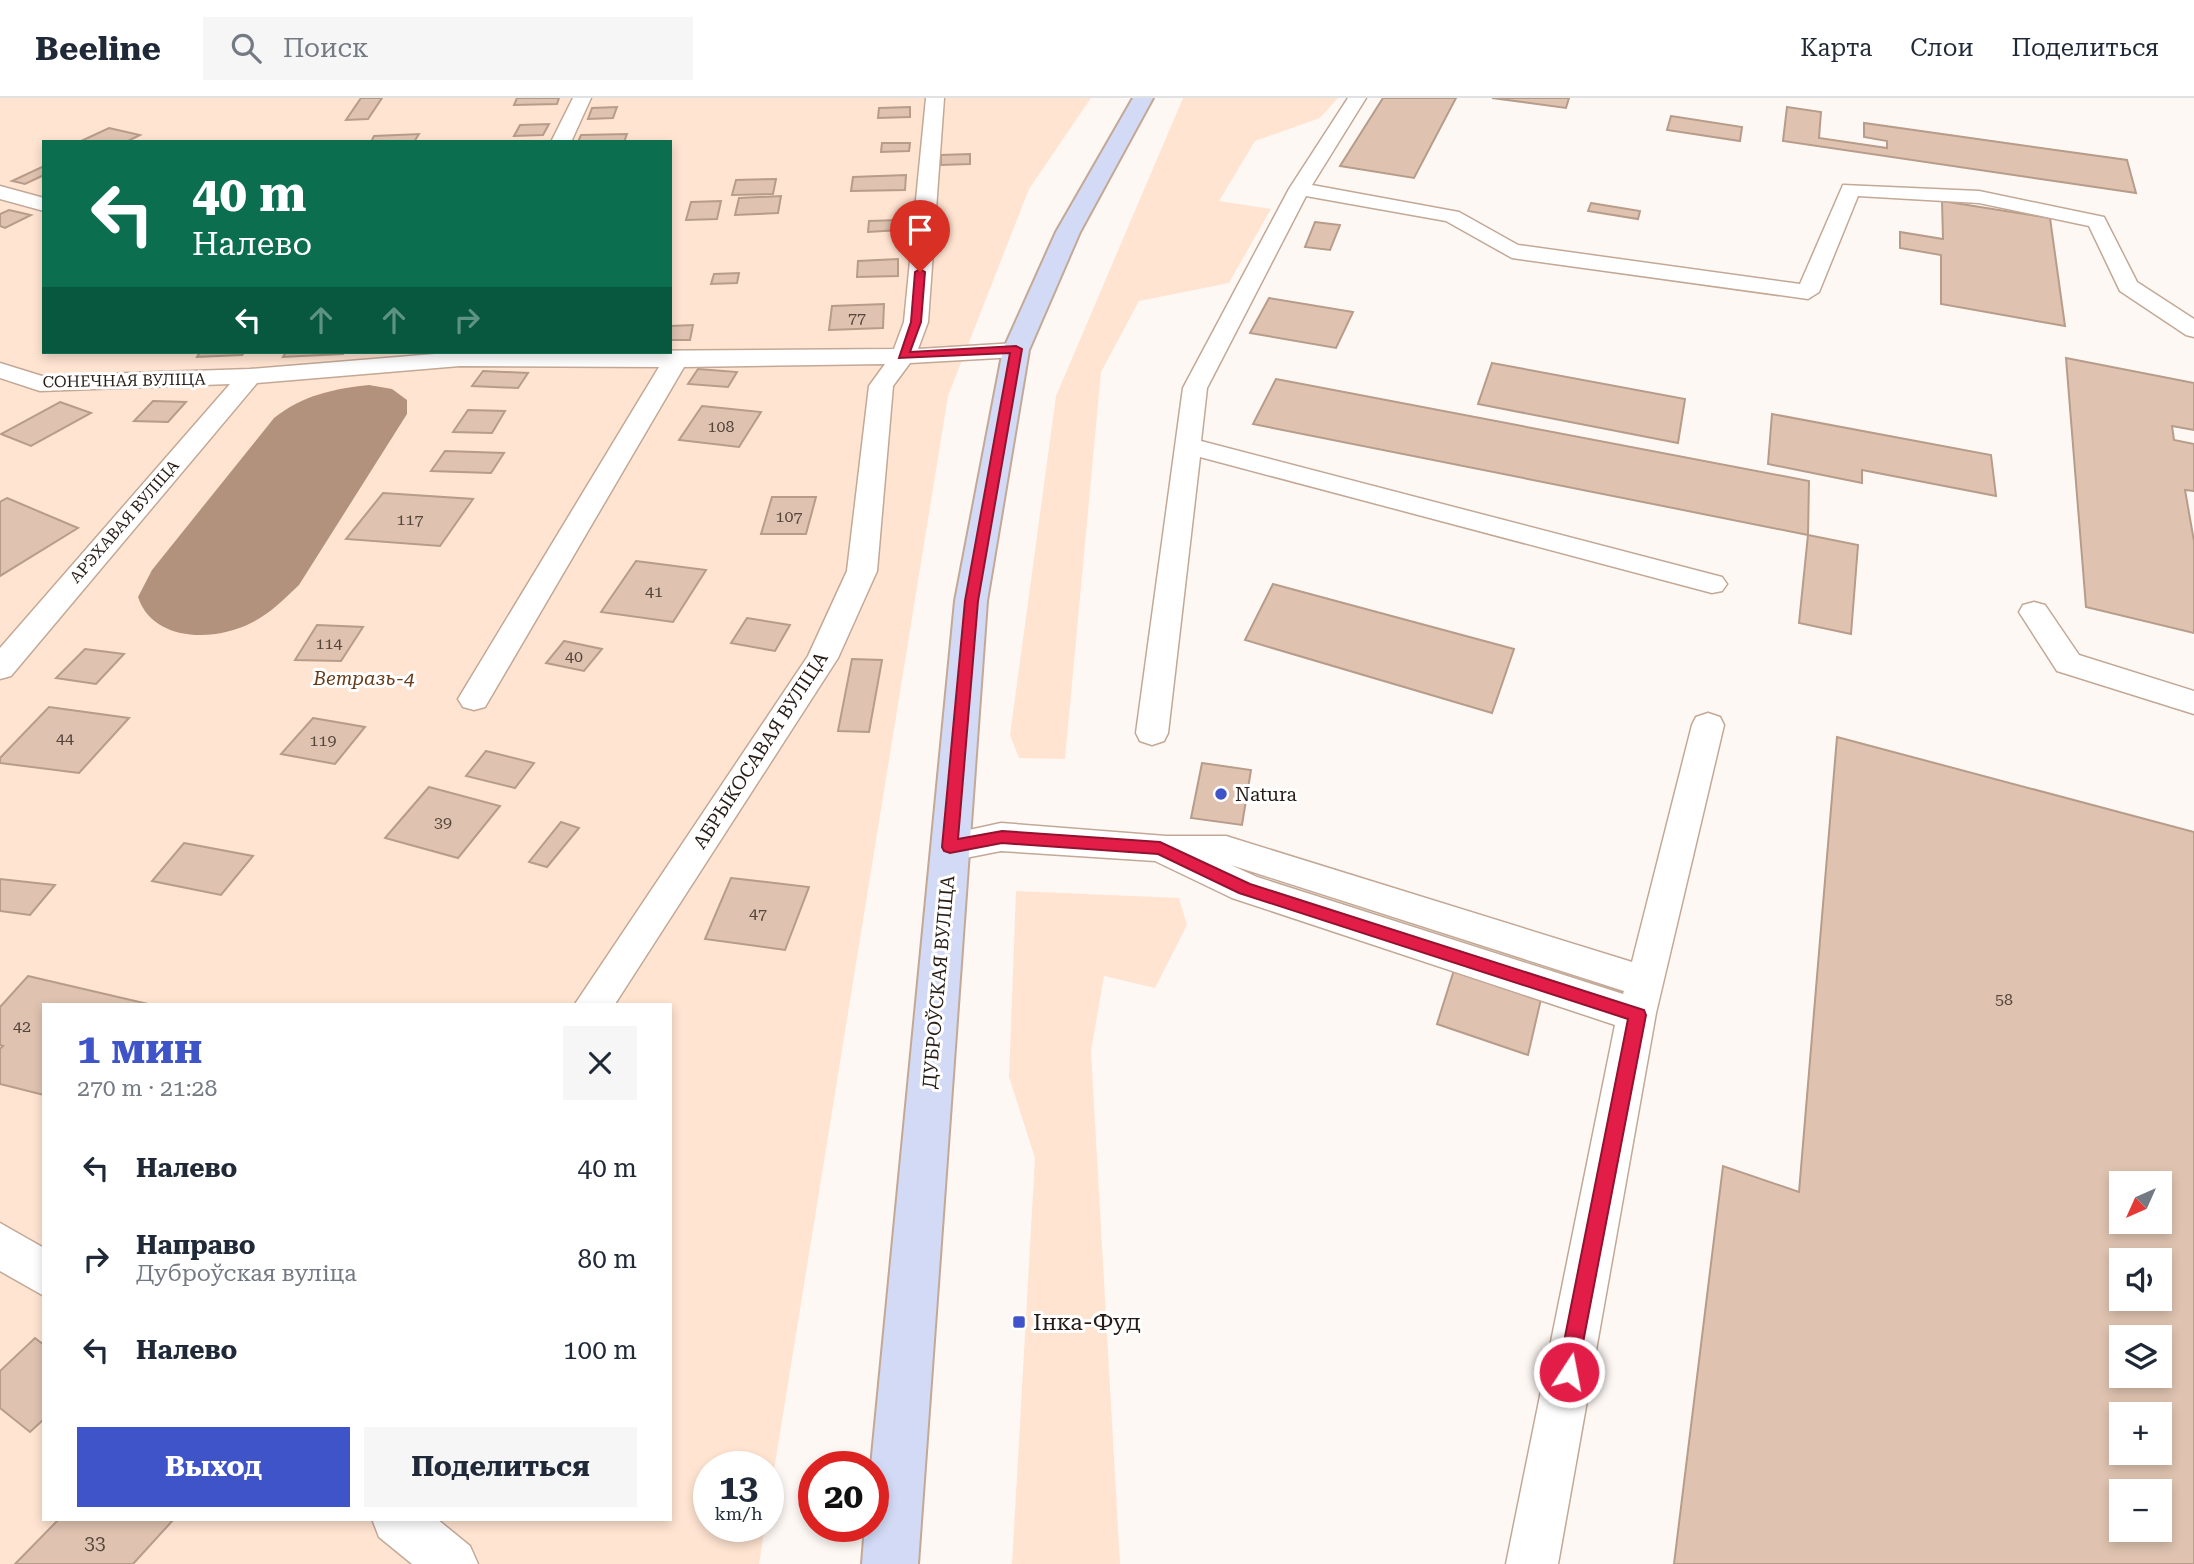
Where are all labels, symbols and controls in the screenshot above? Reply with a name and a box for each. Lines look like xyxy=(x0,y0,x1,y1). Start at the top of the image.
search box xyxy=(203,17,693,80)
text: Beeline xyxy=(35,29,161,68)
icon: search xyxy=(227,29,265,67)
text: Поиск xyxy=(283,33,369,63)
text: Карта xyxy=(1800,34,1872,62)
text: Слои xyxy=(1910,34,1973,62)
text: Поделиться xyxy=(2011,34,2159,62)
text: 40 m xyxy=(192,166,307,223)
icon: left xyxy=(77,168,168,259)
pin xyxy=(890,200,950,272)
icon: arrive xyxy=(901,211,939,249)
text: Налево xyxy=(192,225,312,263)
icon: left xyxy=(229,301,267,339)
icon: ahead xyxy=(302,301,340,339)
icon: ahead xyxy=(375,301,413,339)
icon: right xyxy=(448,301,486,339)
house number: 77 xyxy=(848,308,866,327)
street label: СОНЕЧНАЯ ВУЛІЦА xyxy=(42,370,206,391)
house number: 108 xyxy=(708,417,734,436)
street label: АРЭХАВАЯ ВУЛІЦА xyxy=(66,455,183,587)
house number: 107 xyxy=(776,507,802,526)
house number: 117 xyxy=(397,510,423,529)
house number: 41 xyxy=(645,582,663,601)
house number: 114 xyxy=(316,634,342,653)
house number: 40 xyxy=(565,647,583,666)
street label: АБРЫКОСАВАЯ ВУЛІЦА xyxy=(688,647,833,853)
park label: Ветразь-4 xyxy=(312,667,415,690)
house number: 44 xyxy=(56,729,74,748)
house number: 119 xyxy=(310,731,336,750)
place label: Natura xyxy=(1235,783,1298,806)
marker: Natura xyxy=(1213,786,1229,802)
house number: 39 xyxy=(434,813,452,832)
street label: ДУБРОЎСКАЯ ВУЛІЦА xyxy=(918,874,959,1090)
house number: 47 xyxy=(749,904,767,923)
house number: 58 xyxy=(1995,990,2013,1009)
house number: 42 xyxy=(13,1017,31,1036)
text: 1 мин xyxy=(77,1024,202,1073)
button: close xyxy=(563,1026,637,1100)
text: 270 m · 21:28 xyxy=(77,1075,217,1102)
icon: left xyxy=(77,1149,115,1187)
text: Налево xyxy=(136,1153,237,1183)
text: 40 m xyxy=(578,1153,637,1183)
north arrow xyxy=(2109,1171,2172,1234)
map controls xyxy=(2109,1171,2172,1542)
text: Направо xyxy=(136,1230,256,1260)
icon: right xyxy=(77,1240,115,1278)
text: 80 m xyxy=(578,1244,637,1274)
button: sound xyxy=(2109,1248,2172,1311)
text: Дуброўская вуліца xyxy=(136,1260,357,1287)
place label: Інка-Фуд xyxy=(1033,1309,1141,1336)
marker: Інка-Фуд xyxy=(1011,1314,1027,1330)
button: layers xyxy=(2109,1325,2172,1388)
icon: left xyxy=(77,1331,115,1369)
text: Налево xyxy=(136,1335,237,1365)
text: 100 m xyxy=(563,1335,637,1365)
position arrow xyxy=(1532,1335,1606,1409)
button: + xyxy=(2109,1402,2172,1465)
button: Выход xyxy=(77,1427,350,1507)
button: Поделиться xyxy=(364,1427,637,1507)
speed limit sign: 20 xyxy=(798,1451,889,1542)
text: 13 xyxy=(719,1467,758,1508)
button: − xyxy=(2109,1479,2172,1542)
text: km/h xyxy=(714,1503,763,1524)
house number: 33 xyxy=(84,1531,106,1554)

